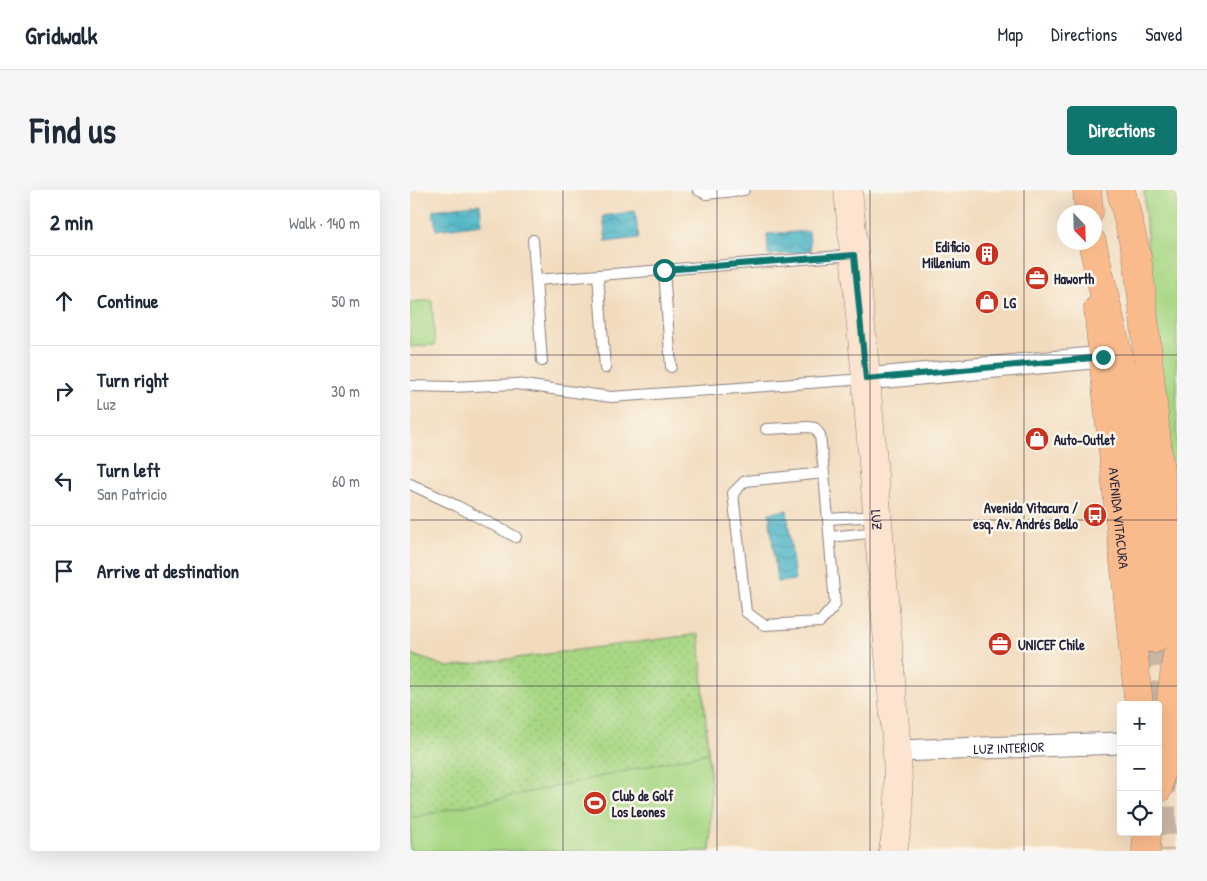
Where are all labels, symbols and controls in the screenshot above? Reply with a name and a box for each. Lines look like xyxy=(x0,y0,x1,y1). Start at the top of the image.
text: Gridwalk xyxy=(25,19,97,51)
text: Map xyxy=(998,22,1023,47)
text: Directions xyxy=(1051,22,1117,47)
text: Saved xyxy=(1145,22,1182,47)
button: Directions xyxy=(1067,106,1177,155)
text: Find us xyxy=(30,107,116,154)
north arrow xyxy=(1057,205,1102,250)
text: 2 min xyxy=(50,208,93,237)
text: Walk · 140 m xyxy=(289,212,360,234)
place label: Edificio Millenium xyxy=(922,237,970,272)
building icon: Edificio Millenium xyxy=(974,241,1000,267)
route start xyxy=(653,259,676,282)
office icon: Haworth xyxy=(1024,265,1050,291)
place label: Haworth xyxy=(1054,269,1094,288)
icon: ahead xyxy=(50,287,78,315)
text: Continue xyxy=(97,288,158,314)
shop icon: LG xyxy=(974,289,1000,315)
text: 50 m xyxy=(332,290,360,312)
place label: LG xyxy=(1004,293,1016,312)
route end xyxy=(1092,346,1115,369)
text: Turn right xyxy=(97,367,168,393)
icon: right xyxy=(50,377,78,405)
text: 30 m xyxy=(331,380,360,402)
text: Luz xyxy=(97,393,116,415)
shop icon: Auto-Outlet xyxy=(1024,426,1050,452)
place label: Auto-Outlet xyxy=(1054,430,1116,449)
text: Turn left xyxy=(97,457,160,483)
street label: AVENIDA VITACURA xyxy=(1105,466,1134,570)
icon: left xyxy=(50,467,78,495)
text: 60 m xyxy=(332,470,360,492)
text: San Patricio xyxy=(97,483,167,505)
place label: Avenida Vitacura / esq. Av. Andrés Bello xyxy=(973,498,1078,535)
bus stop icon: Avenida Vitacura / esq. Av. Andrés Bello xyxy=(1082,502,1108,528)
street label: LUZ xyxy=(867,509,888,530)
icon: arrive xyxy=(50,557,78,585)
text: Arrive at destination xyxy=(97,558,239,584)
office icon: UNICEF Chile xyxy=(987,631,1013,657)
place label: UNICEF Chile xyxy=(1018,635,1085,654)
map controls xyxy=(1117,701,1162,836)
button: + xyxy=(1117,701,1162,746)
street label: LUZ INTERIOR xyxy=(973,736,1045,758)
button: − xyxy=(1117,746,1162,791)
place label: Club de Golf Los Leones xyxy=(612,786,674,821)
sports icon: Club de Golf Los Leones xyxy=(582,790,608,816)
button: locate xyxy=(1117,791,1162,836)

